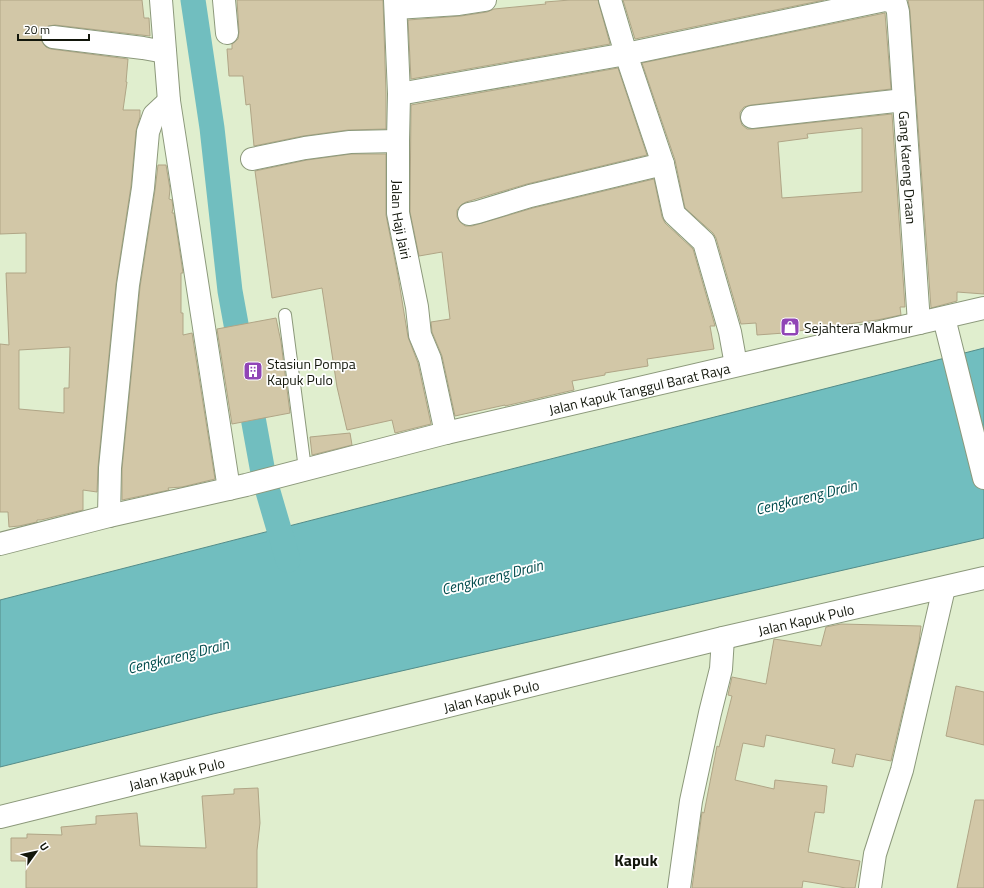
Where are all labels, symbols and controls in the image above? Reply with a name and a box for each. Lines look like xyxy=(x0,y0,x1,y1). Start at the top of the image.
scale bar xyxy=(18,16,89,42)
text: 20 m xyxy=(24,20,50,39)
street label: Gang Kareng Draan xyxy=(894,110,923,225)
street label: Jalan Haji Jairi xyxy=(388,180,418,261)
shop icon: Sejahtera Makmur xyxy=(779,316,801,338)
place label: Sejahtera Makmur xyxy=(804,317,913,338)
place label: Stasiun Pompa Kapuk Pulo xyxy=(267,353,356,390)
street label: Jalan Kapuk Tanggul Barat Raya xyxy=(547,357,732,419)
building icon: Stasiun Pompa Kapuk Pulo xyxy=(242,360,264,382)
water label: Cengkareng Drain xyxy=(753,473,860,521)
water label: Cengkareng Drain xyxy=(439,553,546,601)
street label: Jalan Kapuk Pulo xyxy=(756,598,856,640)
water label: Cengkareng Drain xyxy=(125,632,232,680)
street label: Jalan Kapuk Pulo xyxy=(441,673,541,717)
street label: Jalan Kapuk Pulo xyxy=(127,751,227,795)
north arrow xyxy=(16,832,56,872)
text: U xyxy=(36,839,53,854)
district label: Kapuk xyxy=(614,848,658,872)

